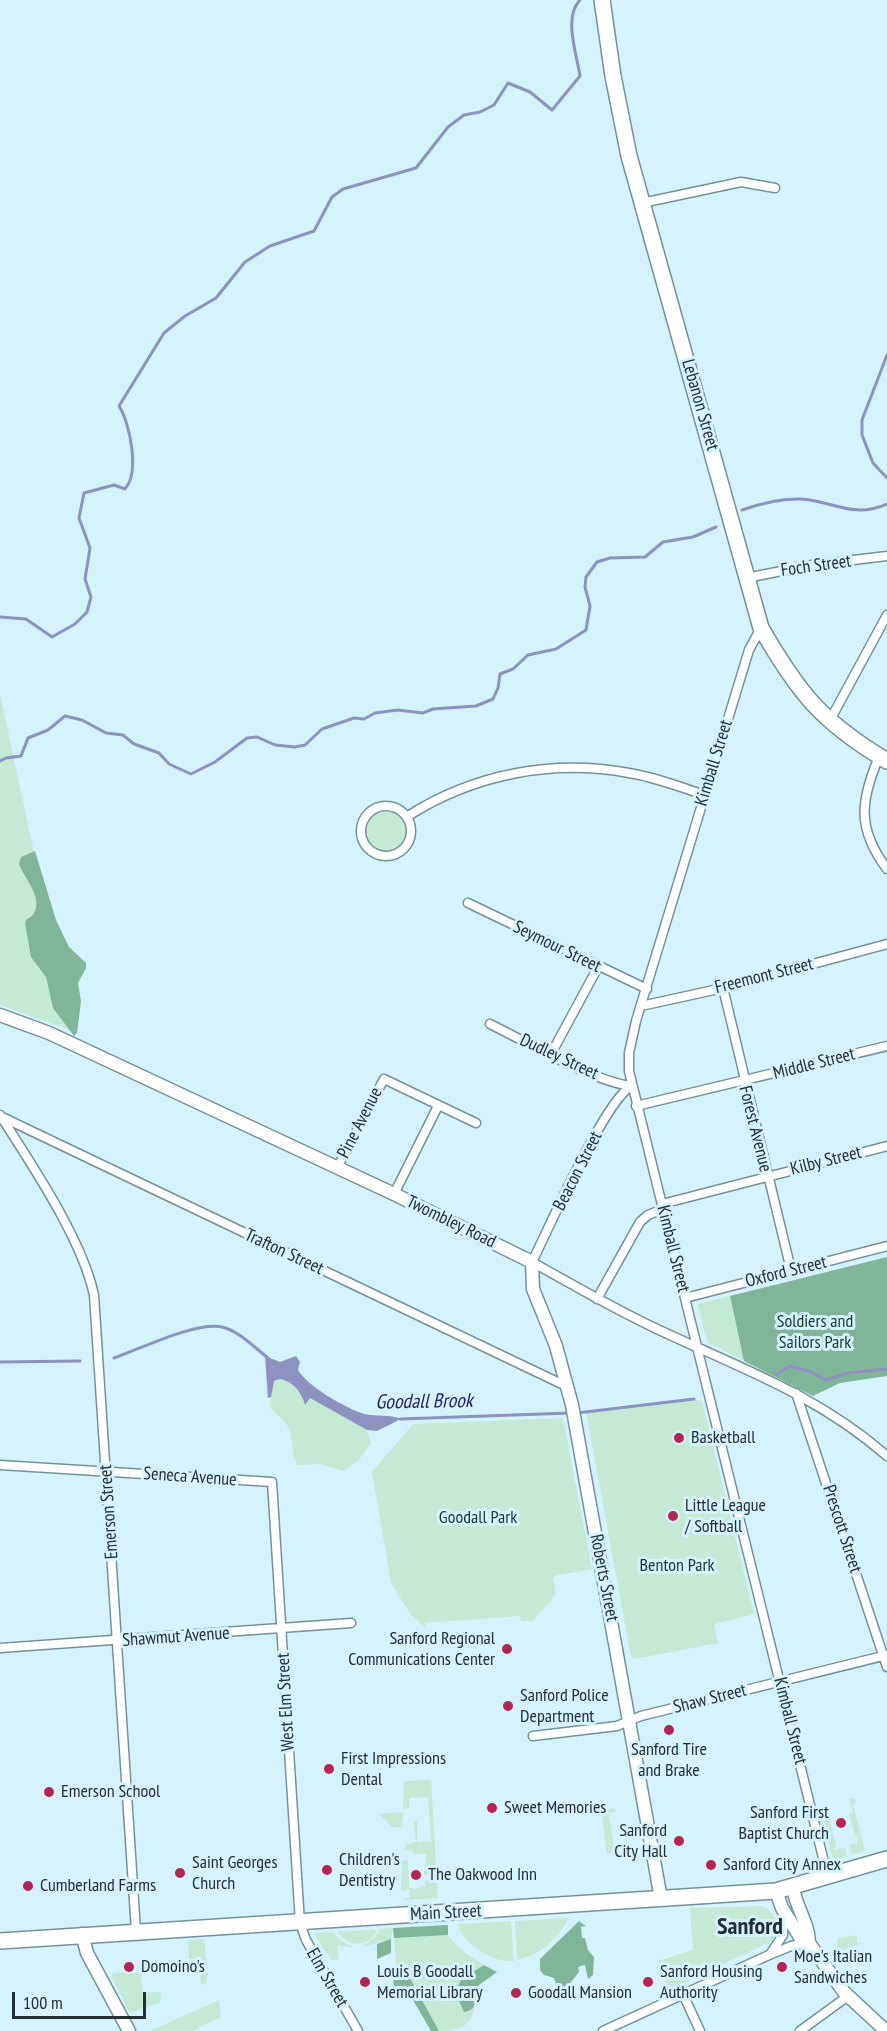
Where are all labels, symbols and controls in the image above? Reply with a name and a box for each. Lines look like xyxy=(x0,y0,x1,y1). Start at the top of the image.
street label: Lebanon Street xyxy=(677,357,723,453)
street label: Foch Street xyxy=(780,550,852,582)
street label: Kimball Street xyxy=(691,717,737,809)
street label: Seymour Street xyxy=(510,916,604,978)
street label: Freemont Street xyxy=(713,953,815,999)
street label: Dudley Street xyxy=(516,1029,602,1085)
street label: Middle Street xyxy=(771,1043,857,1085)
street label: Pine Avenue xyxy=(333,1084,387,1162)
street label: Forest Avenue xyxy=(734,1084,776,1174)
street label: Beacon Street xyxy=(549,1128,607,1214)
street label: Kilby Street xyxy=(788,1142,864,1180)
street label: Twombley Road xyxy=(403,1191,499,1253)
street label: Kimball Street xyxy=(652,1203,694,1295)
street label: Trafton Street xyxy=(241,1224,327,1280)
street label: Oxford Street xyxy=(743,1251,829,1293)
park label: Soldiers and Sailors Park xyxy=(777,1311,853,1354)
water label: Goodall Brook xyxy=(375,1389,473,1415)
place label: Basketball xyxy=(691,1427,755,1449)
marker: Basketball xyxy=(672,1431,686,1445)
street label: Seneca Avenue xyxy=(143,1463,237,1491)
street label: Emerson Street xyxy=(95,1464,123,1560)
street label: Prescott Street xyxy=(818,1482,866,1576)
place label: Little League / Softball xyxy=(685,1495,766,1538)
park label: Goodall Park xyxy=(439,1507,517,1529)
marker: Little League / Softball xyxy=(666,1509,680,1523)
street label: Roberts Street xyxy=(585,1533,623,1623)
park label: Benton Park xyxy=(640,1555,714,1577)
street label: Shawmut Avenue xyxy=(122,1622,230,1652)
place label: Sanford Regional Communications Center xyxy=(348,1628,495,1670)
marker: Sanford Regional Communications Center xyxy=(500,1642,514,1656)
street label: West Elm Street xyxy=(273,1652,299,1752)
street label: Kimball Street xyxy=(769,1675,811,1767)
street label: Shaw Street xyxy=(671,1680,749,1718)
place label: Sanford Police Department xyxy=(520,1685,609,1728)
marker: Sanford Police Department xyxy=(501,1699,515,1713)
marker: Sanford Tire and Brake xyxy=(662,1723,676,1737)
place label: Sanford Tire and Brake xyxy=(631,1739,707,1782)
place label: First Impressions Dental xyxy=(341,1748,446,1790)
marker: First Impressions Dental xyxy=(322,1762,336,1776)
place label: Emerson School xyxy=(61,1781,160,1803)
marker: Emerson School xyxy=(42,1785,56,1799)
place label: Sweet Memories xyxy=(504,1797,606,1819)
marker: Sweet Memories xyxy=(485,1801,499,1815)
place label: Sanford First Baptist Church xyxy=(739,1802,829,1844)
marker: Sanford First Baptist Church xyxy=(834,1816,848,1830)
place label: Sanford City Hall xyxy=(614,1820,667,1862)
marker: Sanford City Hall xyxy=(672,1834,686,1848)
place label: Children's Dentistry xyxy=(339,1849,400,1892)
place label: Saint Georges Church xyxy=(192,1852,278,1894)
place label: Sanford City Annex xyxy=(723,1854,841,1876)
marker: Sanford City Annex xyxy=(704,1858,718,1872)
marker: Children's Dentistry xyxy=(320,1863,334,1877)
place label: The Oakwood Inn xyxy=(428,1864,537,1886)
marker: Saint Georges Church xyxy=(173,1866,187,1880)
marker: The Oakwood Inn xyxy=(409,1868,423,1882)
place label: Cumberland Farms xyxy=(40,1875,156,1897)
marker: Cumberland Farms xyxy=(21,1879,35,1893)
street label: Main Street xyxy=(410,1900,482,1926)
district label: Sanford xyxy=(717,1913,783,1941)
street label: Elm Street xyxy=(301,1945,353,2011)
place label: Moe's Italian Sandwiches xyxy=(794,1946,872,1988)
place label: Domoino's xyxy=(141,1956,205,1978)
marker: Domoino's xyxy=(122,1960,136,1974)
marker: Moe's Italian Sandwiches xyxy=(775,1960,789,1974)
place label: Louis B Goodall Memorial Library xyxy=(377,1961,482,2004)
place label: Sanford Housing Authority xyxy=(660,1961,763,2004)
marker: Louis B Goodall Memorial Library xyxy=(358,1975,372,1989)
marker: Sanford Housing Authority xyxy=(641,1975,655,1989)
scale bar xyxy=(15,1980,148,2018)
place label: Goodall Mansion xyxy=(528,1982,632,2004)
marker: Goodall Mansion xyxy=(509,1986,523,2000)
text: 100 m xyxy=(23,1991,63,2014)

